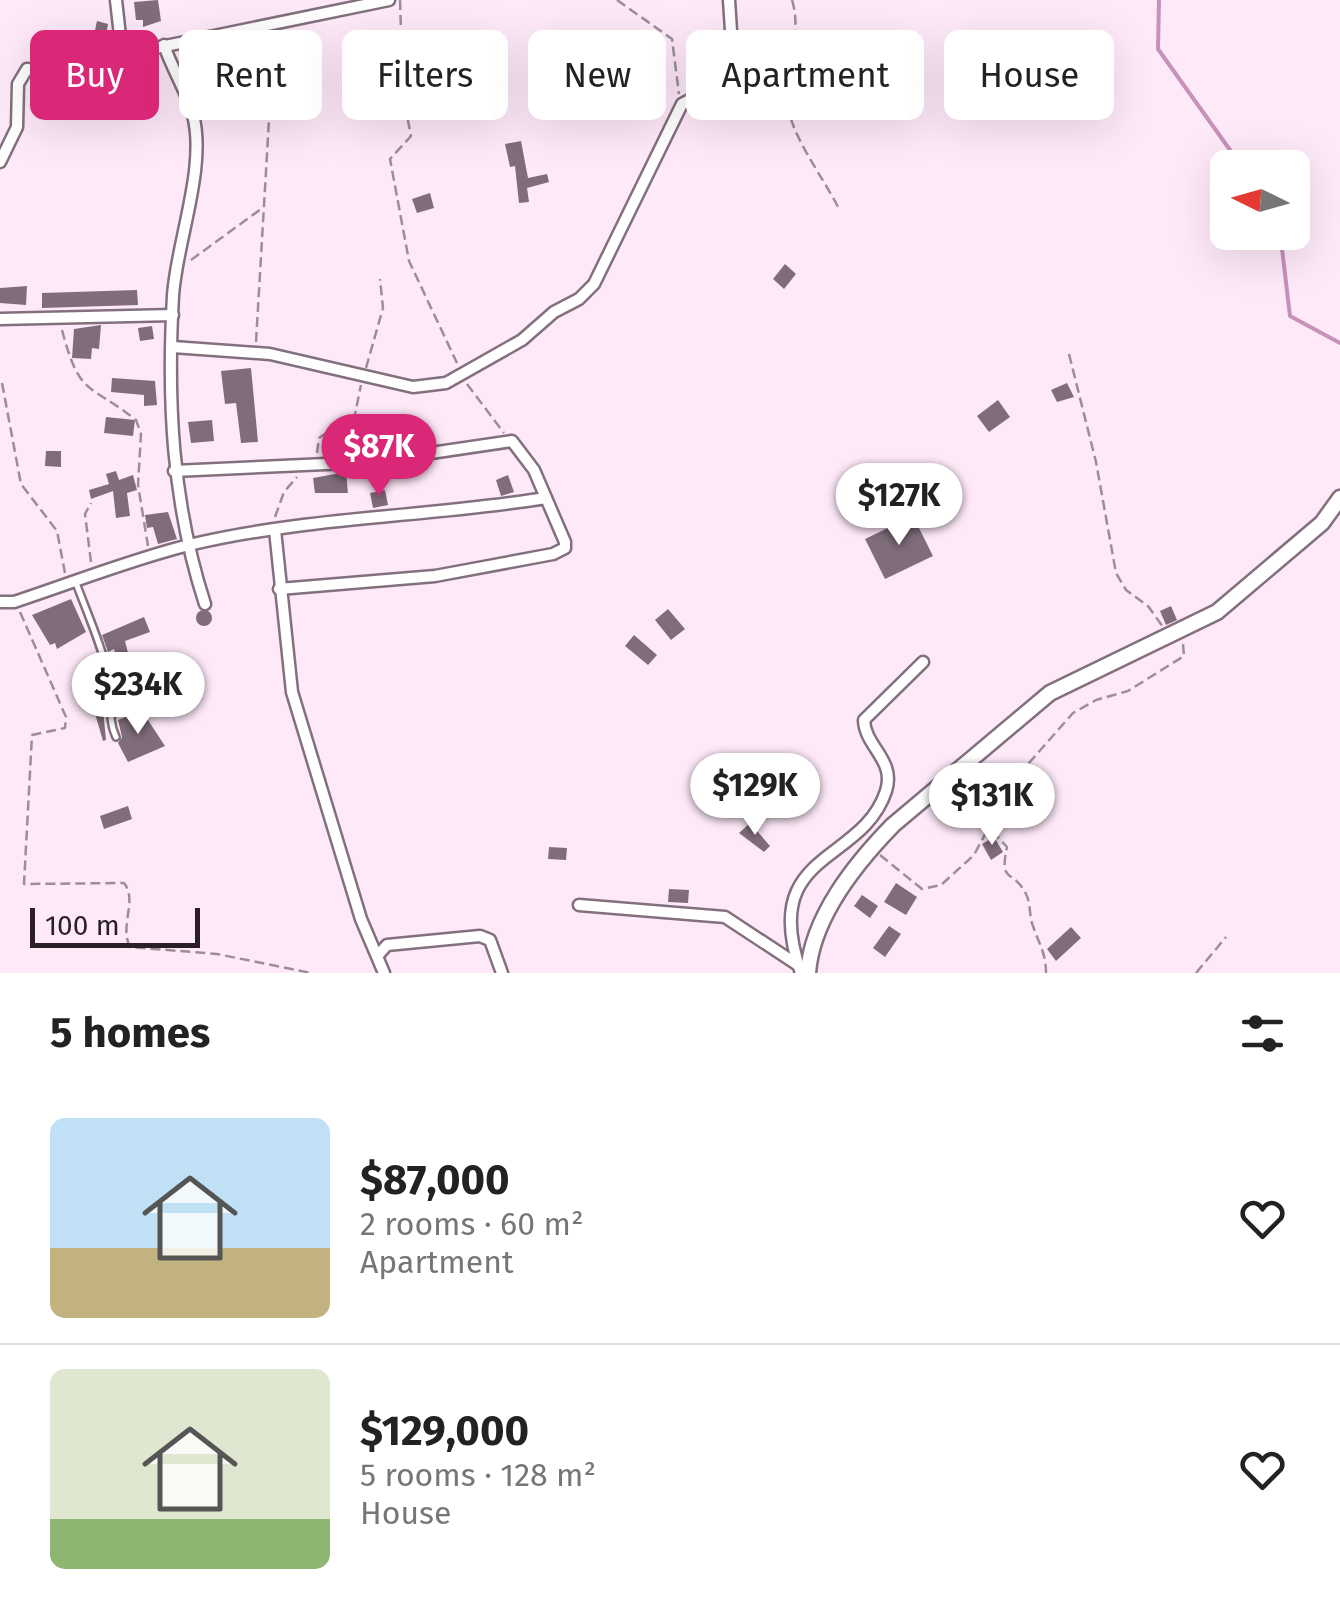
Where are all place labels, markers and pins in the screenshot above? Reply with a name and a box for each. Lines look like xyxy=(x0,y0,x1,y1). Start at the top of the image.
pin: $87K xyxy=(320,414,438,499)
pin: $127K xyxy=(829,463,969,548)
pin: $234K xyxy=(68,652,208,737)
pin: $129K xyxy=(685,753,825,838)
pin: $131K xyxy=(922,763,1062,848)

